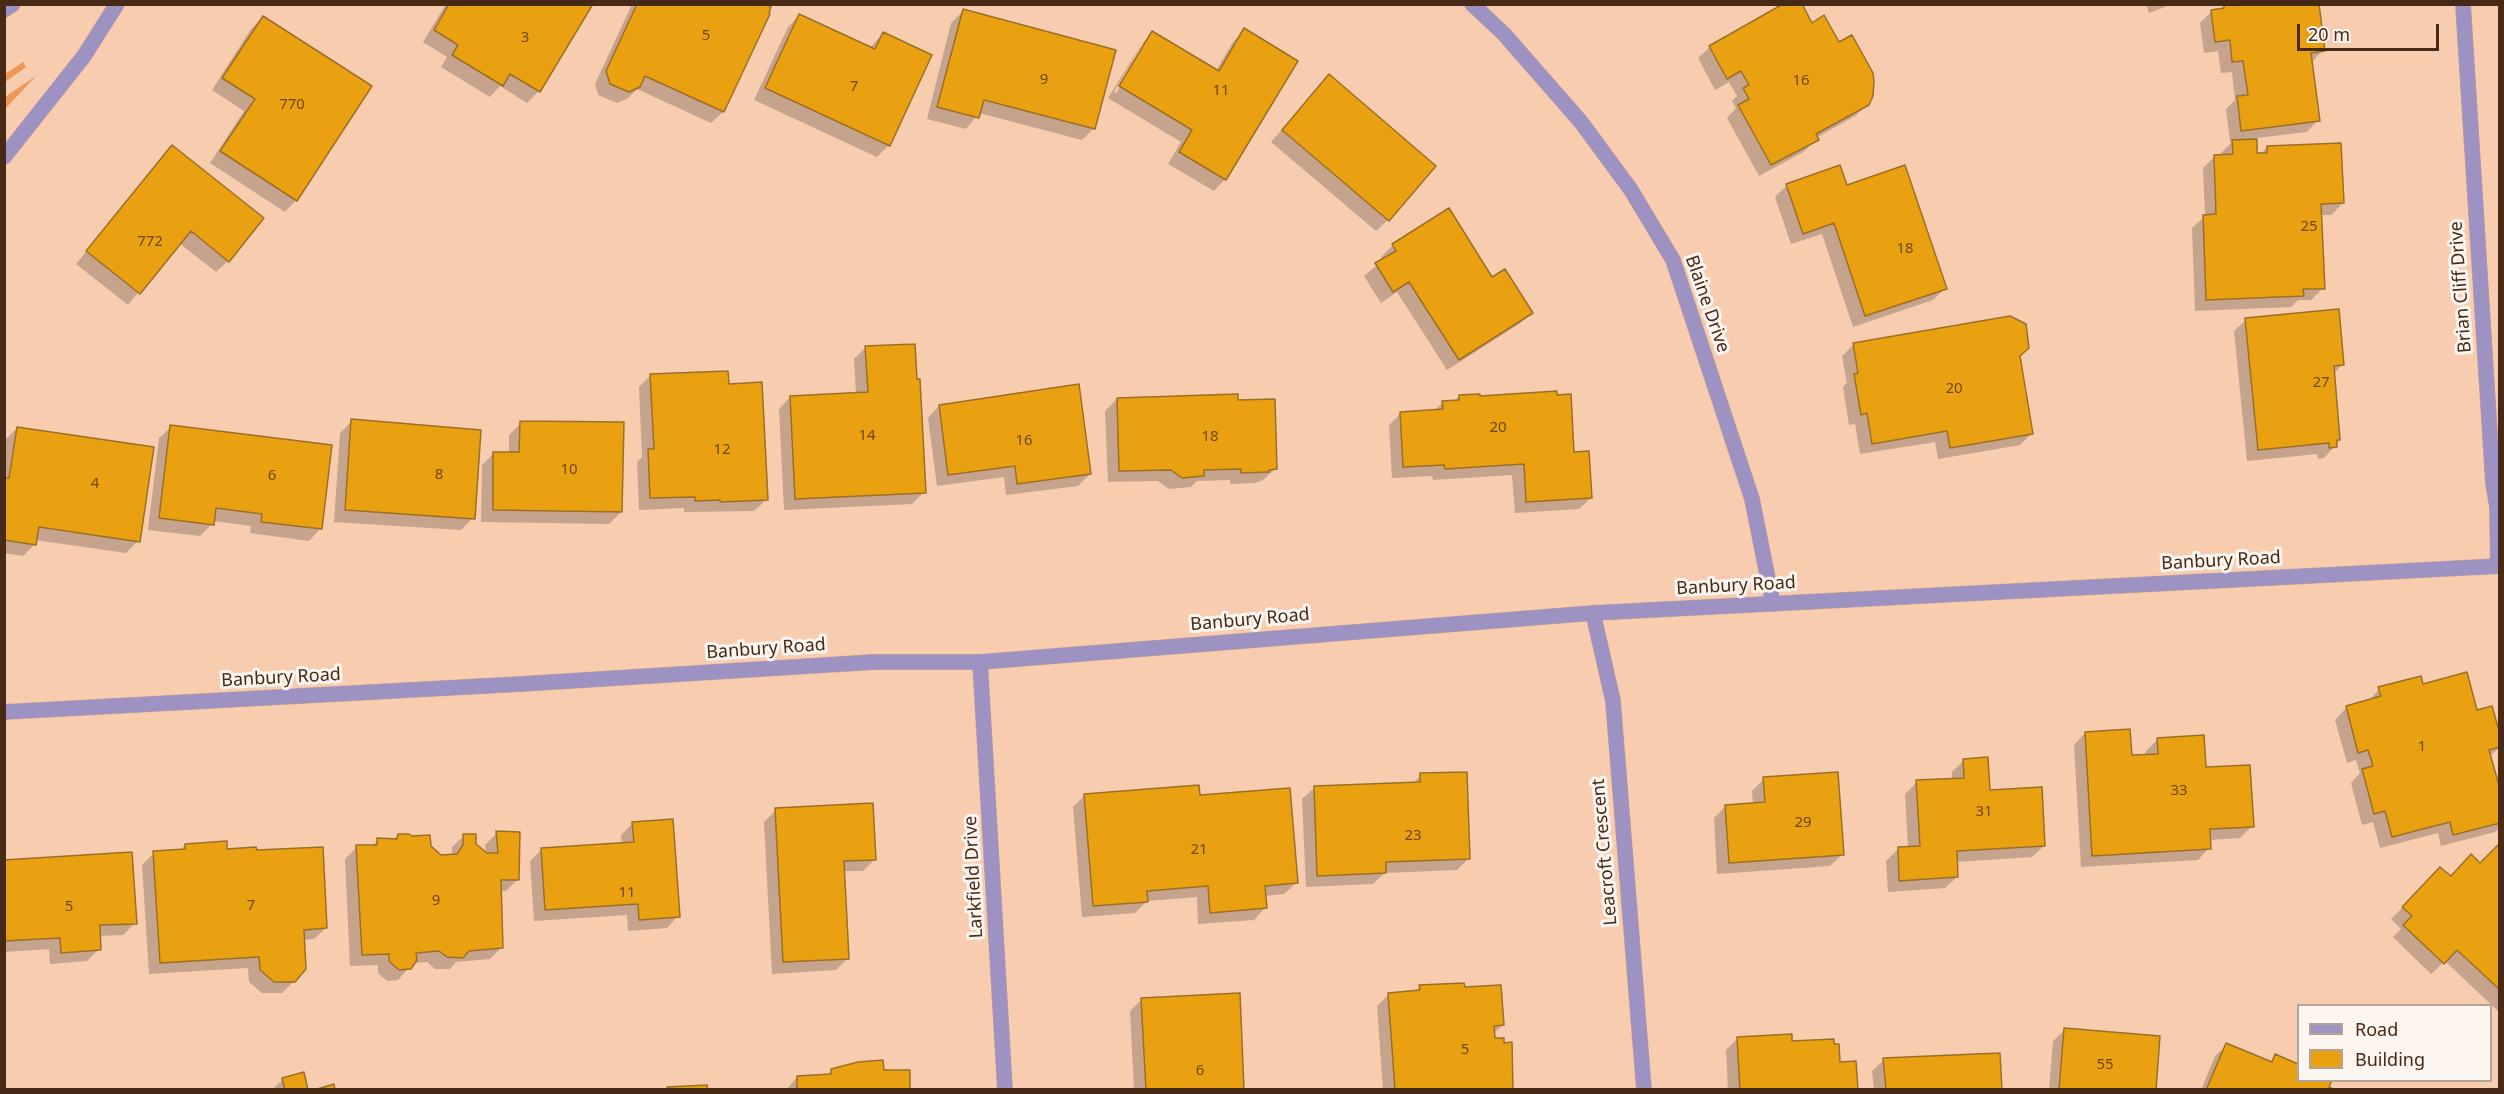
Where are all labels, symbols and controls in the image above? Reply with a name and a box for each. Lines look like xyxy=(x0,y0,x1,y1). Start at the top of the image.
scale bar xyxy=(2300,12,2442,50)
text: 20 m xyxy=(2308,22,2350,46)
house number: 5 xyxy=(702,27,710,45)
house number: 3 xyxy=(521,29,529,47)
house number: 9 xyxy=(1040,71,1048,89)
house number: 16 xyxy=(1792,72,1810,90)
house number: 7 xyxy=(850,78,858,96)
house number: 11 xyxy=(1212,82,1230,100)
house number: 770 xyxy=(279,96,305,114)
house number: 25 xyxy=(2300,218,2318,236)
street label: Brian Cliff Drive xyxy=(2446,220,2476,354)
house number: 772 xyxy=(137,233,163,251)
house number: 18 xyxy=(1896,240,1914,258)
street label: Blaine Drive xyxy=(1680,252,1734,356)
house number: 27 xyxy=(2312,374,2330,392)
house number: 20 xyxy=(1945,380,1963,398)
house number: 20 xyxy=(1489,419,1507,437)
house number: 14 xyxy=(858,427,876,445)
house number: 18 xyxy=(1201,428,1219,446)
house number: 16 xyxy=(1015,432,1033,450)
house number: 12 xyxy=(713,441,731,459)
house number: 10 xyxy=(560,461,578,479)
house number: 8 xyxy=(435,466,443,484)
house number: 6 xyxy=(268,467,276,485)
house number: 4 xyxy=(91,475,99,493)
street label: Banbury Road xyxy=(2161,547,2281,575)
street label: Banbury Road xyxy=(1676,572,1796,600)
street label: Banbury Road xyxy=(1189,604,1311,636)
street label: Banbury Road xyxy=(706,634,826,664)
street label: Banbury Road xyxy=(221,664,341,692)
house number: 1 xyxy=(2418,738,2426,756)
street label: Leacroft Crescent xyxy=(1588,778,1622,926)
house number: 33 xyxy=(2170,782,2188,800)
house number: 31 xyxy=(1975,803,1993,821)
house number: 29 xyxy=(1794,814,1812,832)
street label: Larkfield Drive xyxy=(960,815,988,939)
house number: 23 xyxy=(1404,827,1422,845)
house number: 21 xyxy=(1190,841,1208,859)
house number: 11 xyxy=(618,884,636,902)
house number: 9 xyxy=(432,892,440,910)
house number: 7 xyxy=(247,897,255,915)
house number: 5 xyxy=(65,898,73,916)
legend xyxy=(2297,1004,2492,1082)
text: Road xyxy=(2355,1017,2398,1041)
house number: 5 xyxy=(1461,1041,1469,1059)
text: Building xyxy=(2355,1047,2425,1071)
house number: 55 xyxy=(2096,1056,2114,1074)
house number: 6 xyxy=(1196,1062,1204,1080)

